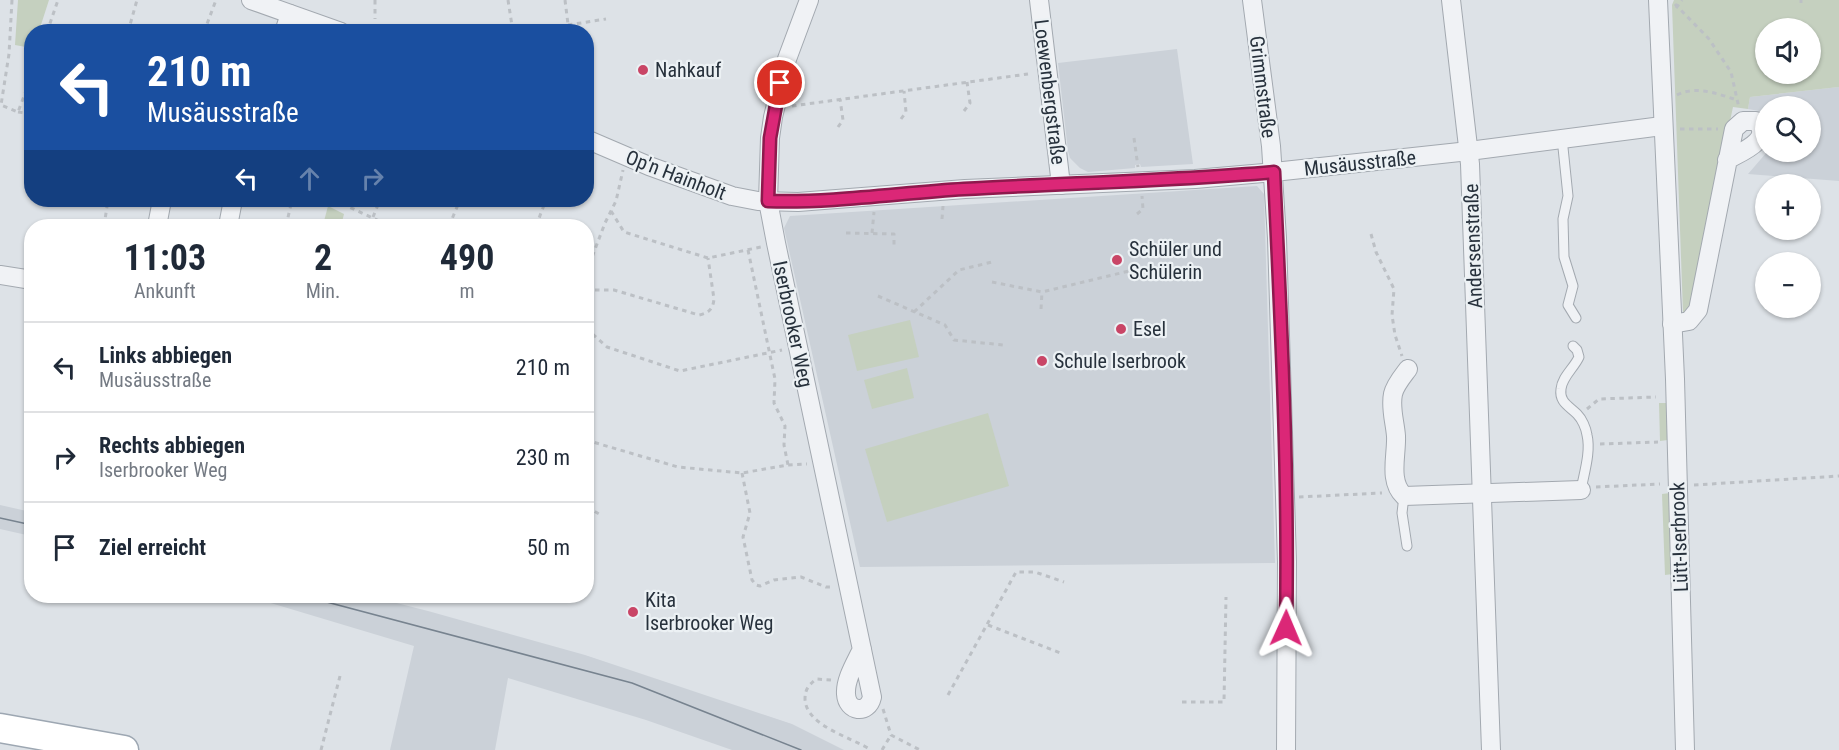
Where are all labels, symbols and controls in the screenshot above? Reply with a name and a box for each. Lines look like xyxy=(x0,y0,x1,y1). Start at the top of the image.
street label: Loewenbergstraße xyxy=(1029,18,1071,166)
map controls xyxy=(1755,18,1821,318)
button: sound xyxy=(1755,18,1821,84)
street label: Grimmstraße xyxy=(1245,35,1281,139)
text: 210 m xyxy=(147,47,252,96)
icon: left xyxy=(48,48,126,126)
pin xyxy=(754,57,805,108)
place label: Nahkauf xyxy=(655,58,722,82)
marker: Nahkauf xyxy=(636,63,650,77)
icon: arrive xyxy=(763,66,796,99)
button: search xyxy=(1755,96,1821,162)
text: Musäusstraße xyxy=(147,97,299,129)
street label: Op'n Hainholt xyxy=(622,145,730,205)
street label: Musäusstraße xyxy=(1303,145,1417,181)
icon: left xyxy=(230,162,263,195)
icon: ahead xyxy=(293,162,326,195)
icon: right xyxy=(356,162,389,195)
button: + xyxy=(1755,174,1821,240)
street label: Andersenstraße xyxy=(1459,183,1487,309)
text: 11:03 xyxy=(124,237,206,279)
text: 2 xyxy=(314,237,332,279)
text: 490 xyxy=(440,237,494,279)
place label: Schüler und Schülerin xyxy=(1129,237,1222,284)
button: − xyxy=(1755,252,1821,318)
marker: Schüler und Schülerin xyxy=(1110,253,1124,267)
street label: Iserbrooker Weg xyxy=(768,259,818,389)
text: Ankunft xyxy=(134,279,196,303)
text: Min. xyxy=(306,279,340,303)
text: m xyxy=(460,279,475,303)
place label: Esel xyxy=(1133,317,1166,341)
marker: Esel xyxy=(1114,322,1128,336)
text: Links abbiegen xyxy=(99,343,232,368)
place label: Schule Iserbrook xyxy=(1054,349,1186,373)
icon: left xyxy=(48,351,81,384)
marker: Schule Iserbrook xyxy=(1035,354,1049,368)
text: 210 m xyxy=(516,355,570,380)
text: Musäusstraße xyxy=(99,368,211,392)
text: Rechts abbiegen xyxy=(99,433,245,458)
icon: right xyxy=(48,441,81,474)
text: 230 m xyxy=(516,445,570,470)
text: Iserbrooker Weg xyxy=(99,458,227,482)
street label: Lütt-Iserbrook xyxy=(1665,482,1693,592)
icon: arrive xyxy=(48,531,81,564)
text: Ziel erreicht xyxy=(99,535,206,560)
text: 50 m xyxy=(527,535,570,560)
place label: Kita Iserbrooker Weg xyxy=(645,588,773,635)
position arrow xyxy=(1254,596,1318,660)
marker: Kita Iserbrooker Weg xyxy=(626,605,640,619)

